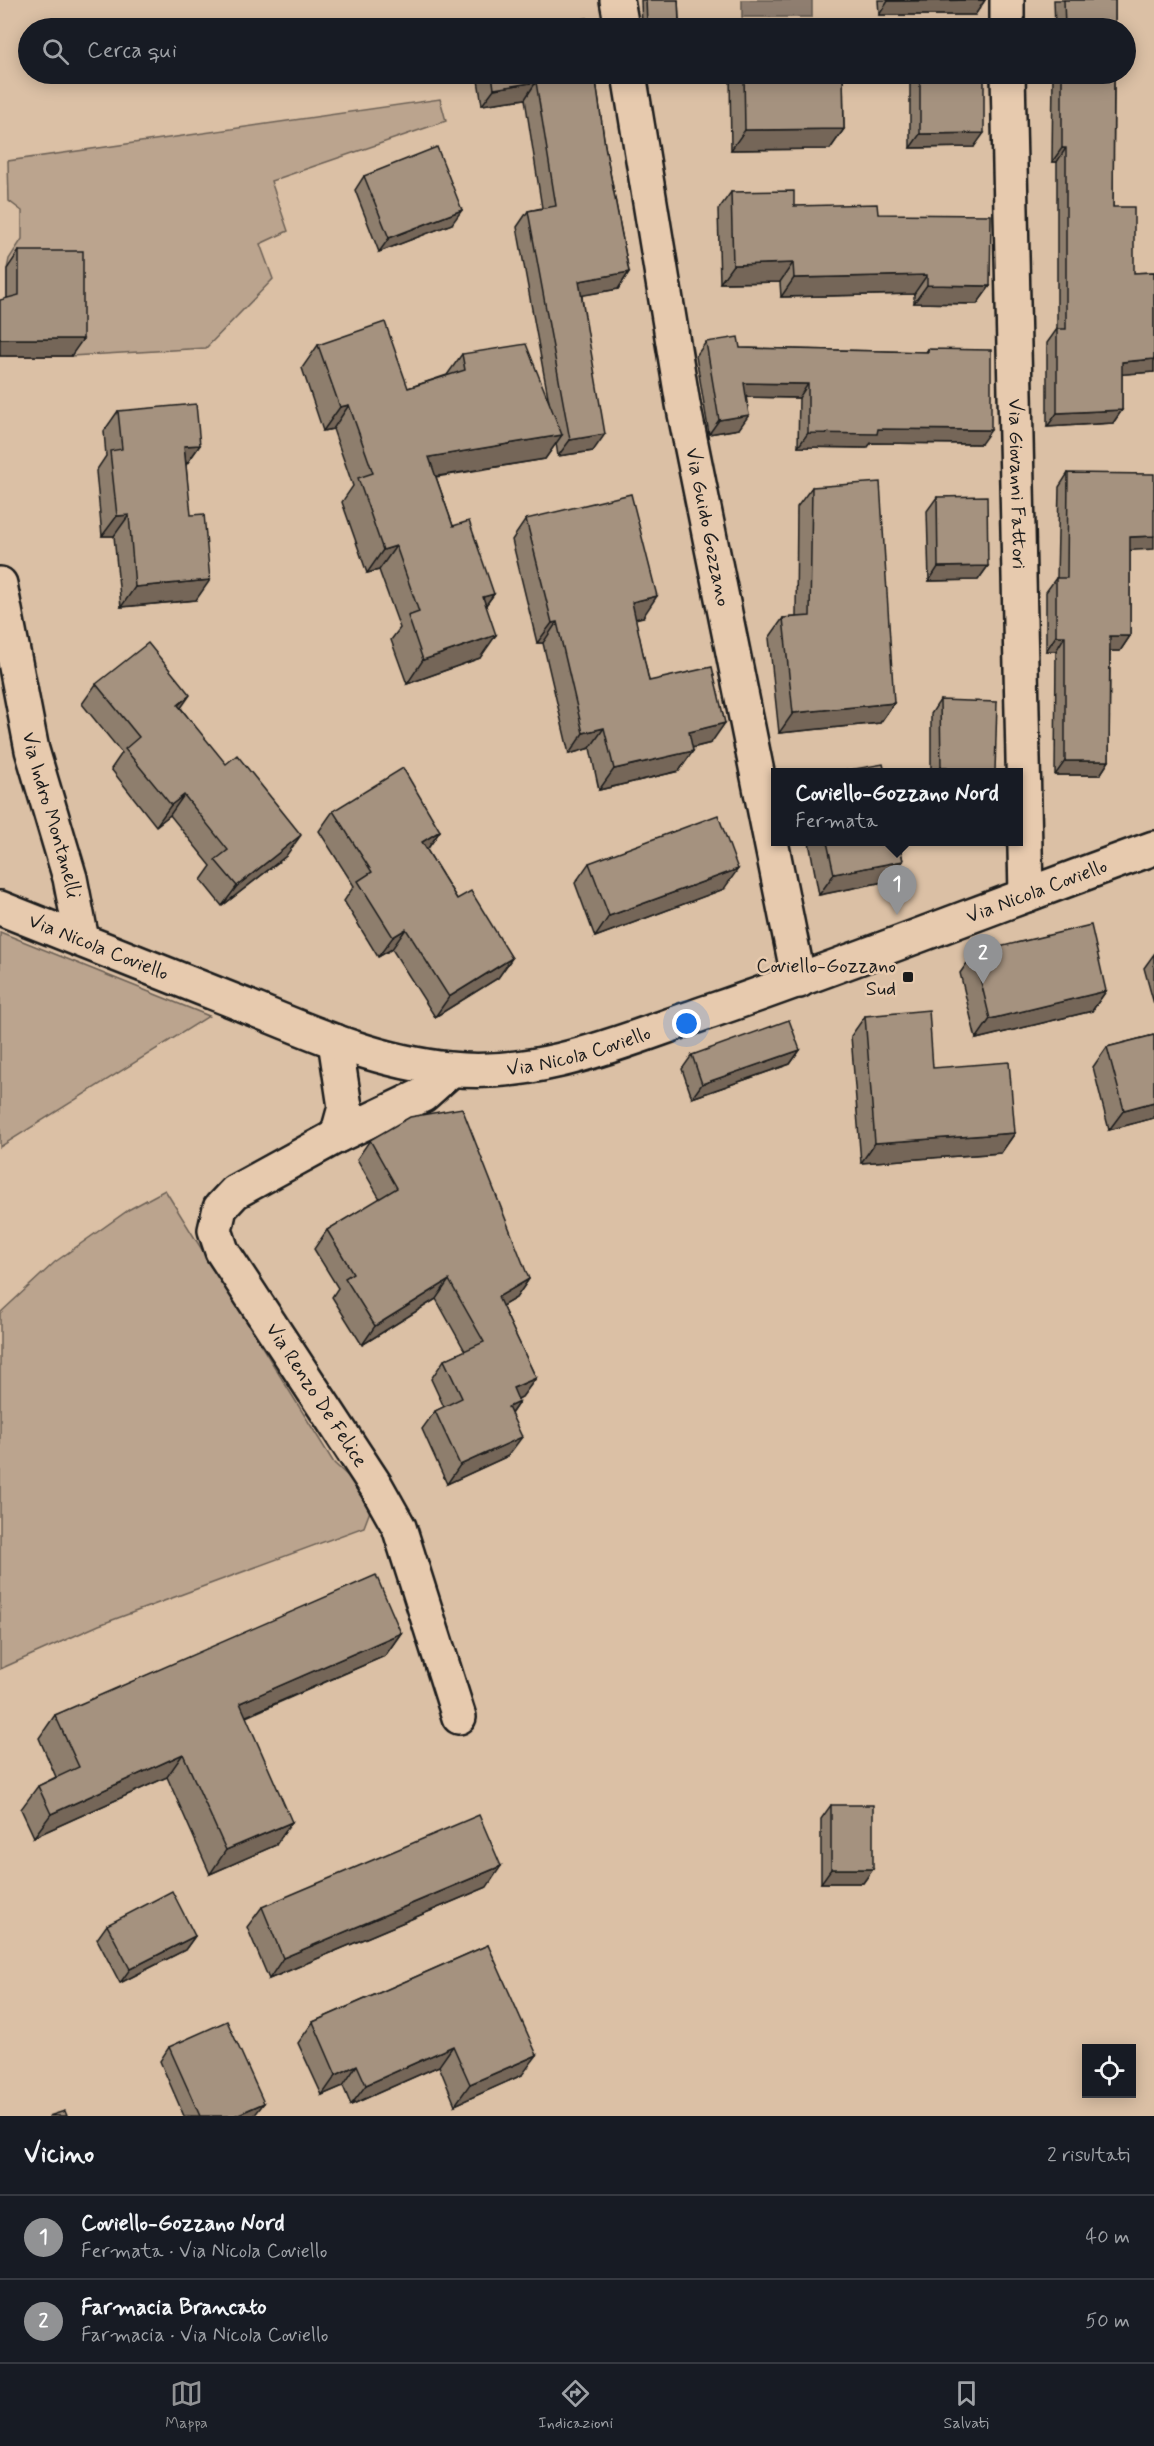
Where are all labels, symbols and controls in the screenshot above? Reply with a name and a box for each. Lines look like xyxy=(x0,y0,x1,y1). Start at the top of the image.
search box xyxy=(18,18,1136,84)
icon: search xyxy=(39,35,72,68)
text: Cerca qui xyxy=(87,37,177,65)
street label: Via Giovanni Fattori xyxy=(1002,398,1032,570)
street label: Via Guido Gozzano xyxy=(679,446,737,609)
street label: Via Indro Montanelli xyxy=(15,730,87,901)
popup xyxy=(771,768,1023,846)
text: Coviello-Gozzano Nord xyxy=(795,780,999,808)
text: Fermata xyxy=(795,808,878,835)
street label: Via Nicola Coviello xyxy=(962,853,1111,930)
pin: 1 xyxy=(878,866,916,915)
street label: Via Nicola Coviello xyxy=(25,907,173,987)
pin: 2 xyxy=(964,934,1002,984)
place label: Coviello-Gozzano Sud xyxy=(756,953,896,1003)
marker: Coviello-Gozzano Sud xyxy=(901,970,915,984)
your location xyxy=(672,1009,701,1038)
street label: Via Nicola Coviello xyxy=(505,1020,654,1083)
street label: Via Renzo De Felice xyxy=(259,1317,374,1473)
map controls xyxy=(1082,2044,1136,2098)
button: locate xyxy=(1082,2044,1136,2098)
text: Vicino xyxy=(24,2138,94,2172)
text: 2 risultati xyxy=(1047,2142,1130,2169)
text: Coviello-Gozzano Nord xyxy=(81,2210,285,2238)
text: 1 xyxy=(39,2224,48,2251)
text: 40 m xyxy=(1086,2224,1130,2251)
text: Fermata · Via Nicola Coviello xyxy=(81,2238,327,2265)
text: Farmacia Brancato xyxy=(81,2294,267,2322)
text: 2 xyxy=(39,2308,48,2335)
text: 50 m xyxy=(1085,2308,1130,2335)
text: Farmacia · Via Nicola Coviello xyxy=(81,2322,328,2349)
tab: Mappa xyxy=(165,2377,208,2434)
tab: Indicazioni xyxy=(538,2377,613,2434)
tab: Salvati xyxy=(944,2377,989,2434)

